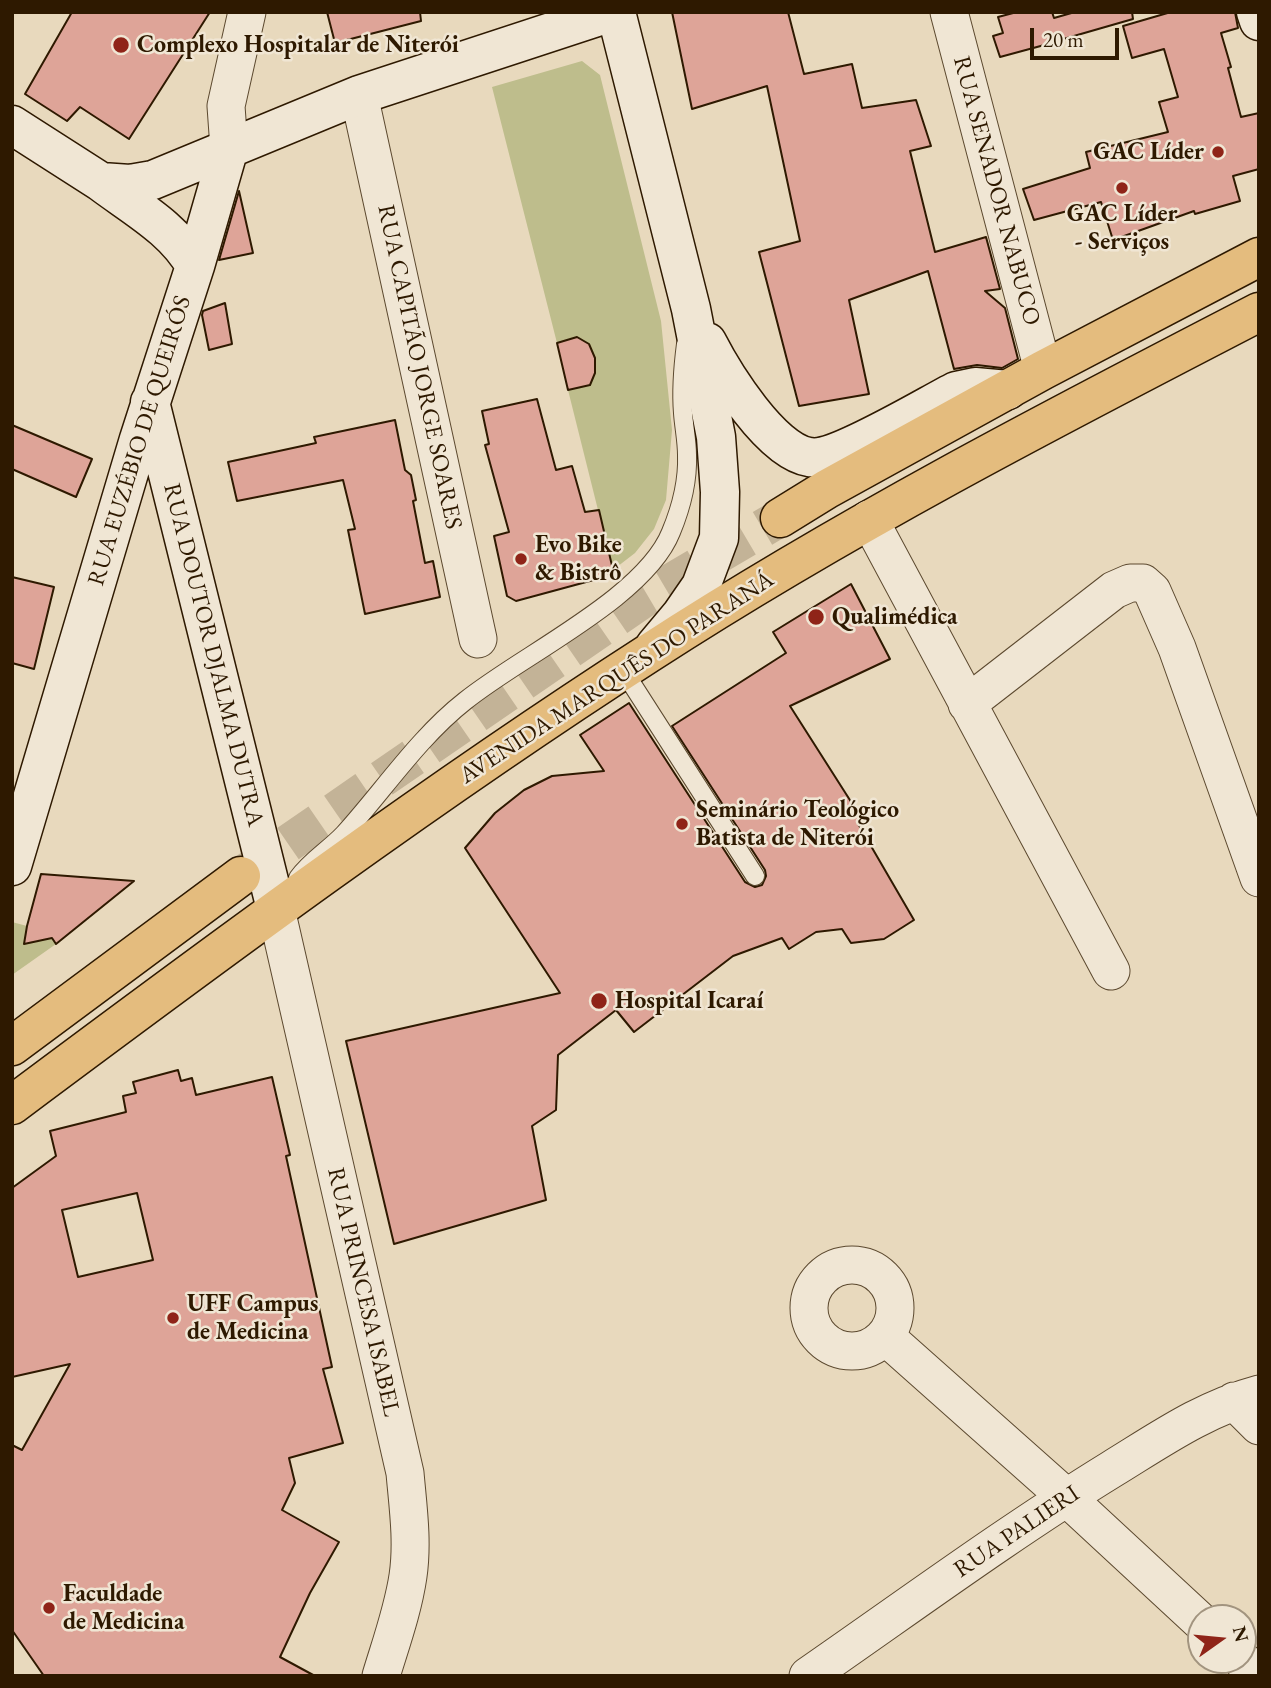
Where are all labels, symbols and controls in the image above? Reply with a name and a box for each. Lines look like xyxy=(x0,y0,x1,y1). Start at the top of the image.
scale bar xyxy=(1033,14,1122,58)
text: 20 m xyxy=(1043,26,1084,53)
place label: Complexo Hospitalar de Niterói xyxy=(137,31,459,59)
marker: Complexo Hospitalar de Niterói xyxy=(111,35,131,55)
street label: RUA SENADOR NABUCO xyxy=(946,53,1046,329)
place label: GAC Líder xyxy=(1093,138,1204,166)
marker: GAC Líder xyxy=(1210,144,1226,160)
marker: GAC Líder - Serviços xyxy=(1114,180,1130,196)
place label: GAC Líder - Serviços xyxy=(1067,200,1177,256)
street label: RUA CAPITÃO JORGE SOARES xyxy=(371,202,467,532)
street label: RUA EUZÉBIO DE QUEIRÓS xyxy=(82,293,198,589)
street label: RUA DOUTOR DJALMA DUTRA xyxy=(156,480,270,830)
place label: Evo Bike & Bistrô xyxy=(535,531,622,587)
marker: Evo Bike & Bistrô xyxy=(513,551,529,567)
street label: AVENIDA MARQUÊS DO PARANÁ xyxy=(454,565,780,791)
place label: Qualimédica xyxy=(832,603,958,631)
marker: Qualimédica xyxy=(806,607,826,627)
place label: Seminário Teológico Batista de Niterói xyxy=(696,796,899,852)
marker: Seminário Teológico Batista de Niterói xyxy=(674,816,690,832)
place label: Hospital Icaraí xyxy=(615,987,764,1015)
marker: Hospital Icaraí xyxy=(589,991,609,1011)
street label: RUA PRINCESA ISABEL xyxy=(320,1165,406,1419)
place label: UFF Campus de Medicina xyxy=(187,1290,318,1346)
marker: UFF Campus de Medicina xyxy=(165,1310,181,1326)
street label: RUA PALIERI xyxy=(949,1480,1085,1584)
place label: Faculdade de Medicina xyxy=(63,1580,184,1636)
marker: Faculdade de Medicina xyxy=(41,1600,57,1616)
north arrow xyxy=(1187,1604,1257,1674)
text: N xyxy=(1227,1623,1255,1645)

